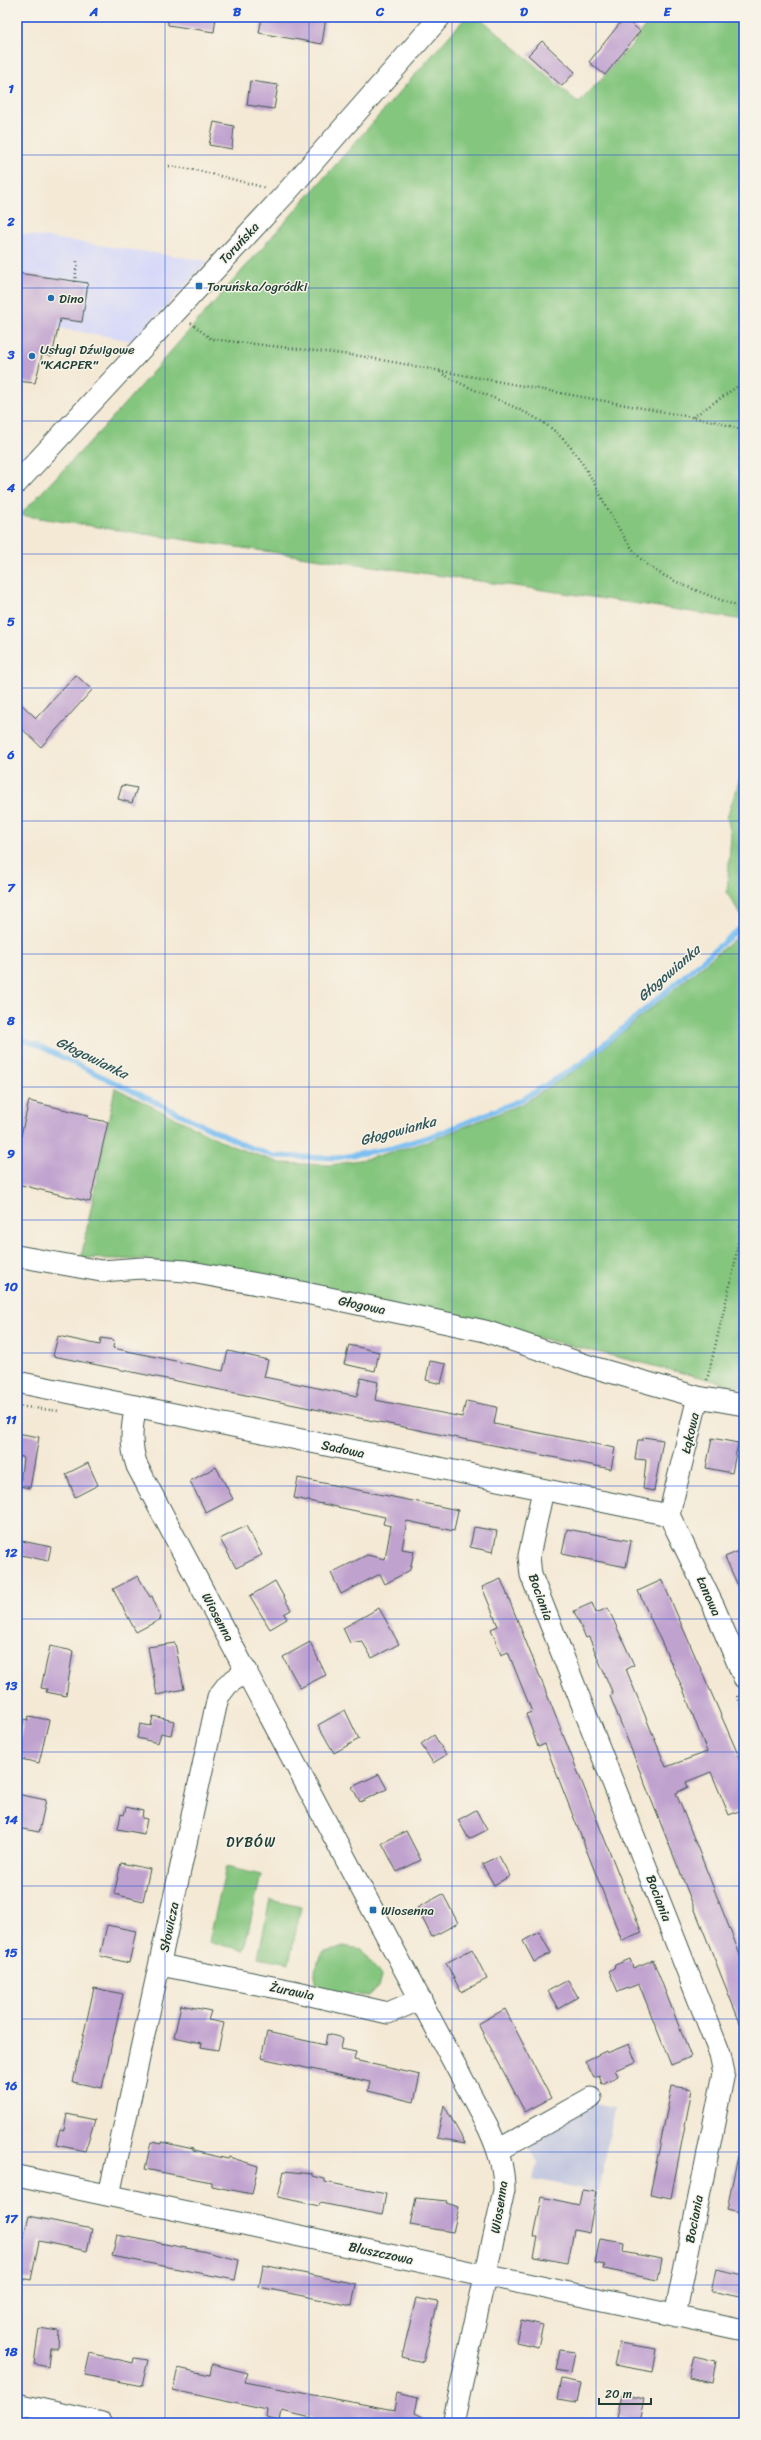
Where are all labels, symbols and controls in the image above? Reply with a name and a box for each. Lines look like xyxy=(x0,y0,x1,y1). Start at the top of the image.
text: A xyxy=(89,0,98,23)
text: B xyxy=(233,0,242,23)
text: C xyxy=(375,0,385,23)
text: D xyxy=(520,0,528,23)
text: E xyxy=(663,0,672,23)
text: 1 xyxy=(8,77,14,100)
text: 2 xyxy=(6,210,15,233)
street label: Toruńska xyxy=(213,216,265,270)
place label: Toruńska/ogródki xyxy=(207,275,308,298)
marker: Toruńska/ogródki xyxy=(194,281,204,291)
place label: Dino xyxy=(59,287,84,310)
marker: Dino xyxy=(46,293,56,303)
place label: Usługi Dźwigowe "KACPER" xyxy=(40,338,135,376)
text: 3 xyxy=(6,343,15,366)
marker: Usługi Dźwigowe "KACPER" xyxy=(27,351,37,361)
text: 4 xyxy=(6,476,16,499)
text: 5 xyxy=(7,610,15,633)
text: 6 xyxy=(6,743,15,766)
text: 7 xyxy=(7,876,16,899)
water label: Głogowianka xyxy=(632,937,708,1008)
text: 8 xyxy=(6,1009,15,1032)
water label: Głogowianka xyxy=(52,1030,134,1087)
water label: Głogowianka xyxy=(357,1108,440,1153)
text: 9 xyxy=(7,1142,15,1165)
text: 10 xyxy=(4,1275,18,1298)
street label: Głogowa xyxy=(336,1289,388,1321)
text: 11 xyxy=(5,1408,17,1431)
street label: Łąkowa xyxy=(674,1410,706,1456)
street label: Sadowa xyxy=(319,1433,367,1465)
text: 12 xyxy=(4,1541,18,1564)
street label: Bociania xyxy=(522,1570,560,1624)
street label: Łanowa xyxy=(690,1572,728,1620)
street label: Wiosenna xyxy=(195,1588,241,1646)
text: 13 xyxy=(5,1674,18,1697)
text: 14 xyxy=(4,1808,19,1831)
district label: DYBÓW xyxy=(226,1830,276,1855)
street label: Bociania xyxy=(640,1871,679,1925)
street label: Słowicza xyxy=(152,1899,186,1954)
place label: Wiosenna xyxy=(381,1899,435,1922)
marker: Wiosenna xyxy=(368,1905,378,1915)
text: 15 xyxy=(4,1941,18,1964)
street label: Żurawia xyxy=(268,1975,317,2007)
text: 16 xyxy=(5,2074,18,2097)
street label: Wiosenna xyxy=(483,2179,515,2235)
street label: Bociania xyxy=(678,2193,710,2245)
text: 17 xyxy=(4,2207,19,2230)
street label: Bluszczowa xyxy=(346,2235,416,2271)
text: 18 xyxy=(4,2340,18,2363)
scale bar xyxy=(599,2380,651,2406)
text: 20 m xyxy=(605,2383,632,2405)

